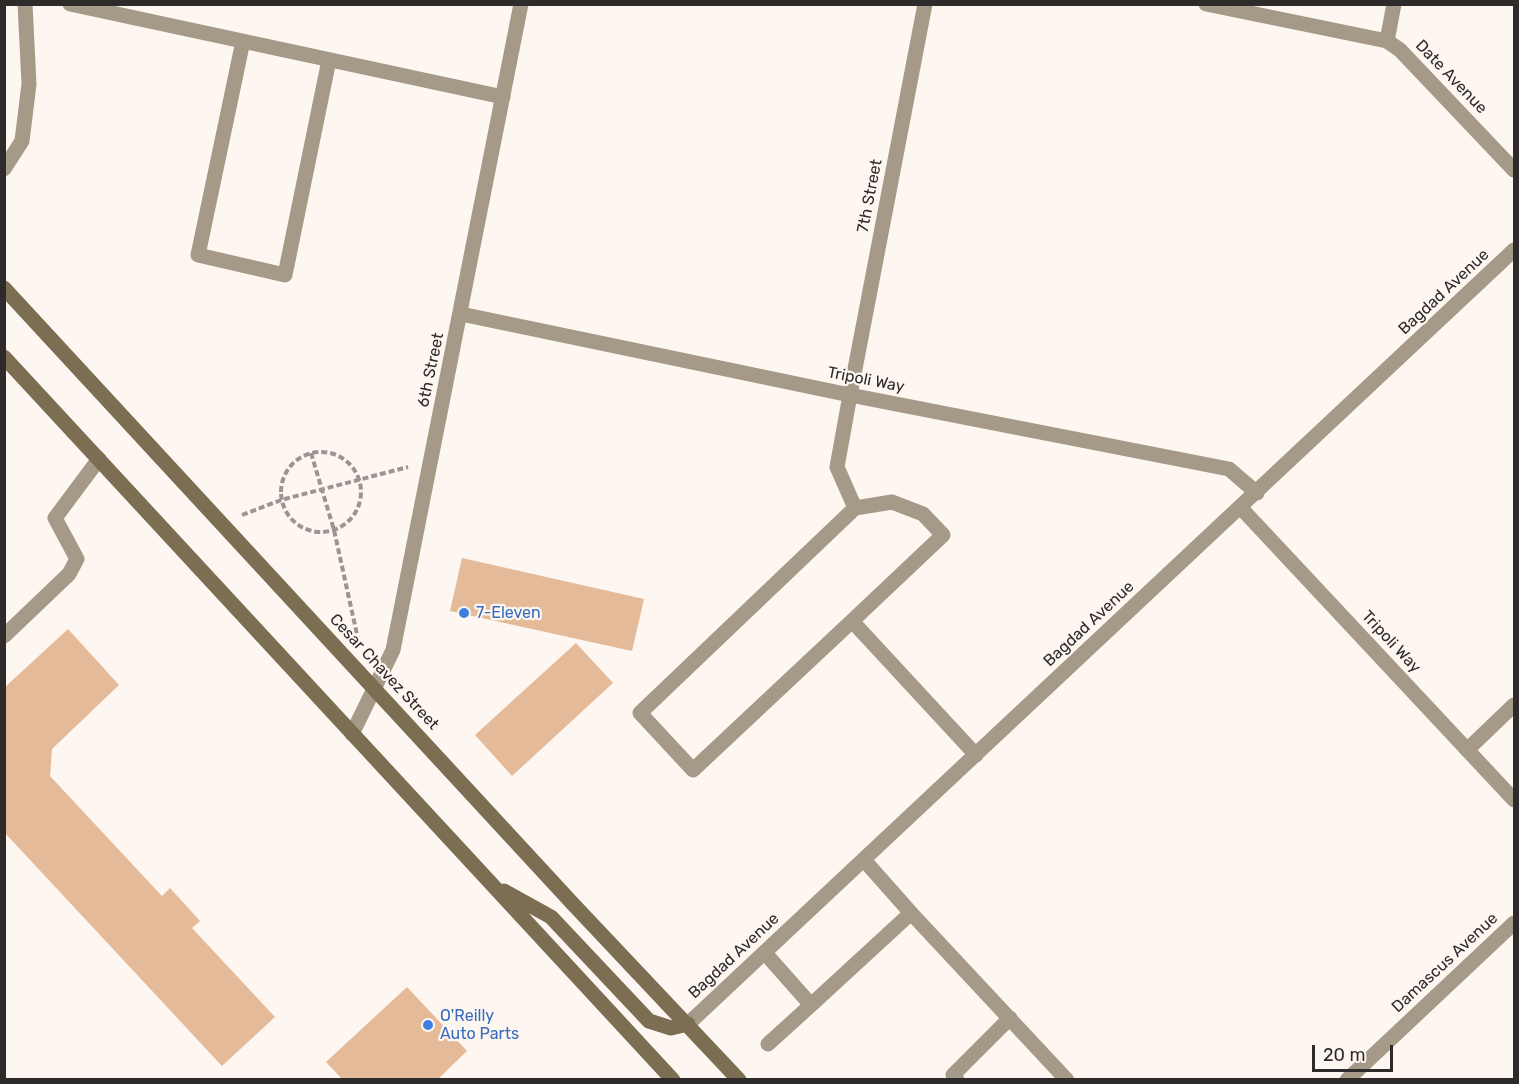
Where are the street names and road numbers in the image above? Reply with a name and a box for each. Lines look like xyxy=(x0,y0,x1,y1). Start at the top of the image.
street label: Date Avenue xyxy=(1411,36,1491,118)
street label: 7th Street xyxy=(853,158,887,234)
street label: Bagdad Avenue xyxy=(1395,245,1493,339)
street label: 6th Street xyxy=(414,331,448,409)
street label: Tripoli Way xyxy=(826,363,906,397)
street label: Bagdad Avenue xyxy=(1040,577,1138,671)
street label: Tripoli Way xyxy=(1357,607,1425,677)
street label: Cesar Chavez Street xyxy=(325,610,443,734)
street label: Bagdad Avenue xyxy=(685,909,783,1003)
street label: Damascus Avenue xyxy=(1388,909,1502,1017)

